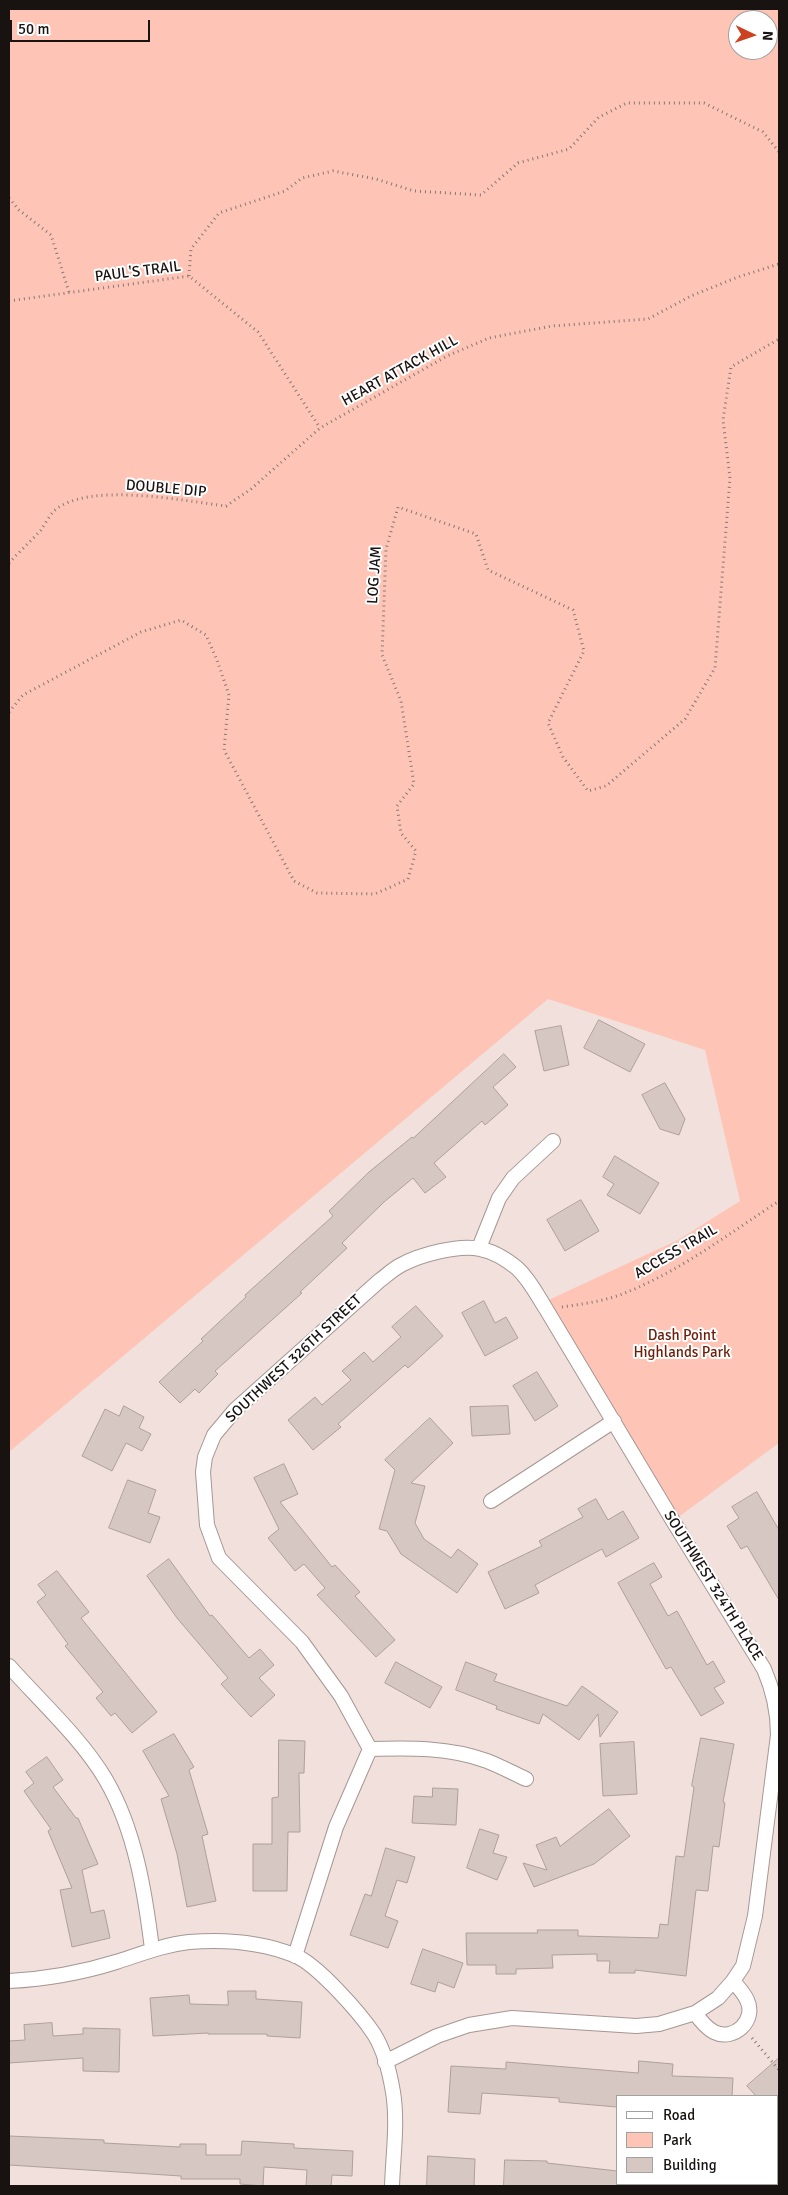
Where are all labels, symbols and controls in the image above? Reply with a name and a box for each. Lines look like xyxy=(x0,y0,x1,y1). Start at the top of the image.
scale bar xyxy=(12,10,152,42)
north arrow xyxy=(728,10,778,60)
text: 50 m xyxy=(18,20,49,38)
text: N xyxy=(759,30,776,41)
street label: PAUL'S TRAIL xyxy=(94,258,182,286)
street label: HEART ATTACK HILL xyxy=(339,332,461,410)
street label: DOUBLE DIP xyxy=(125,477,207,501)
street label: LOG JAM xyxy=(364,545,386,605)
street label: ACCESS TRAIL xyxy=(631,1221,721,1283)
street label: SOUTHWEST 326TH STREET xyxy=(222,1291,366,1427)
park label: Dash Point Highlands Park xyxy=(633,1327,731,1362)
street label: SOUTHWEST 324TH PLACE xyxy=(659,1508,767,1664)
legend xyxy=(616,2095,778,2185)
text: Road xyxy=(663,2106,695,2124)
text: Park xyxy=(663,2131,692,2149)
text: Building xyxy=(663,2156,717,2174)

